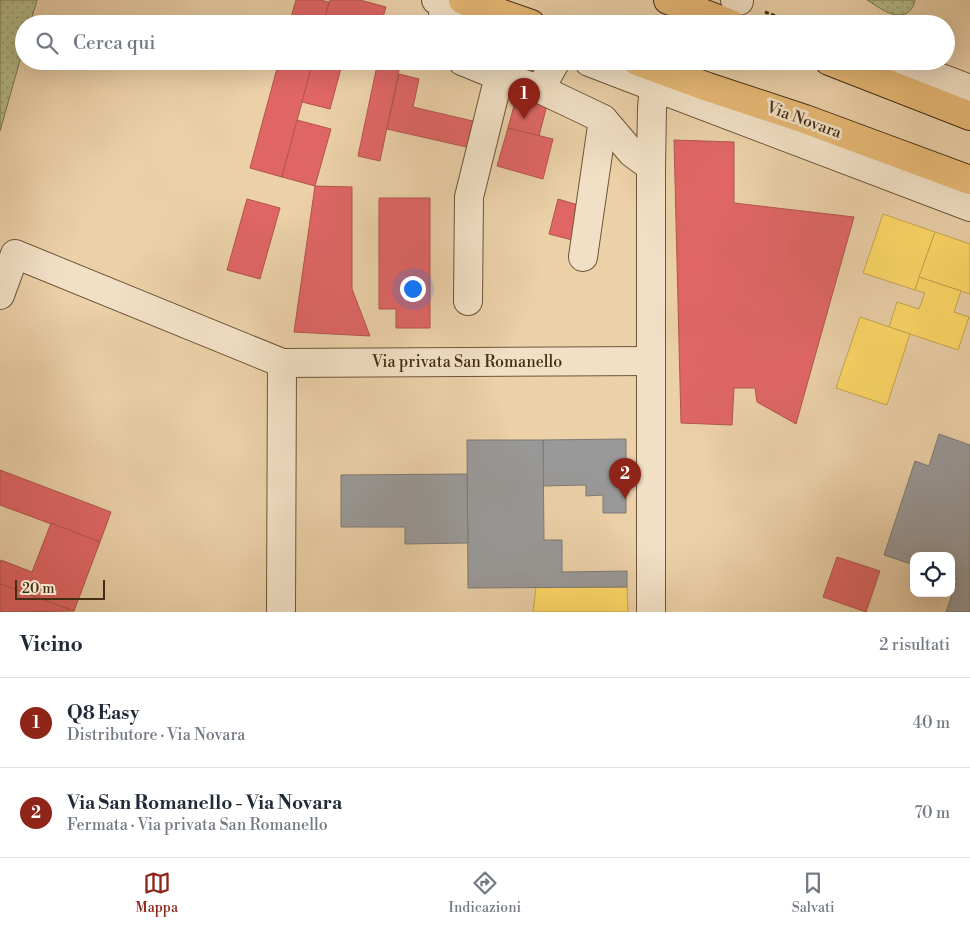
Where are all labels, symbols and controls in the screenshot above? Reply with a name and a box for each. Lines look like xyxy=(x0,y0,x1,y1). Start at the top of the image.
search box xyxy=(15,15,955,70)
icon: search xyxy=(33,29,61,57)
text: Cerca qui xyxy=(73,31,156,55)
pin: 1 xyxy=(508,78,540,119)
street label: Via Novara xyxy=(763,97,845,143)
your location xyxy=(400,276,426,302)
street label: Via privata San Romanello xyxy=(371,352,562,372)
pin: 2 xyxy=(609,458,641,499)
map controls xyxy=(910,552,955,597)
button: locate xyxy=(910,552,955,597)
scale bar xyxy=(15,577,105,600)
text: 20 m xyxy=(22,580,54,598)
text: Vicino xyxy=(20,632,83,658)
text: 2 risultati xyxy=(879,635,950,655)
text: Q8 Easy xyxy=(67,701,139,725)
text: 1 xyxy=(32,713,40,733)
text: 40 m xyxy=(913,713,950,733)
text: Distributore · Via Novara xyxy=(67,725,245,745)
text: Via San Romanello - Via Novara xyxy=(67,791,342,815)
text: 2 xyxy=(31,803,41,823)
text: 70 m xyxy=(914,803,950,823)
text: Fermata · Via privata San Romanello xyxy=(67,815,328,835)
tab: Mappa xyxy=(135,869,178,917)
tab: Indicazioni xyxy=(449,869,521,917)
tab: Salvati xyxy=(792,869,835,917)

